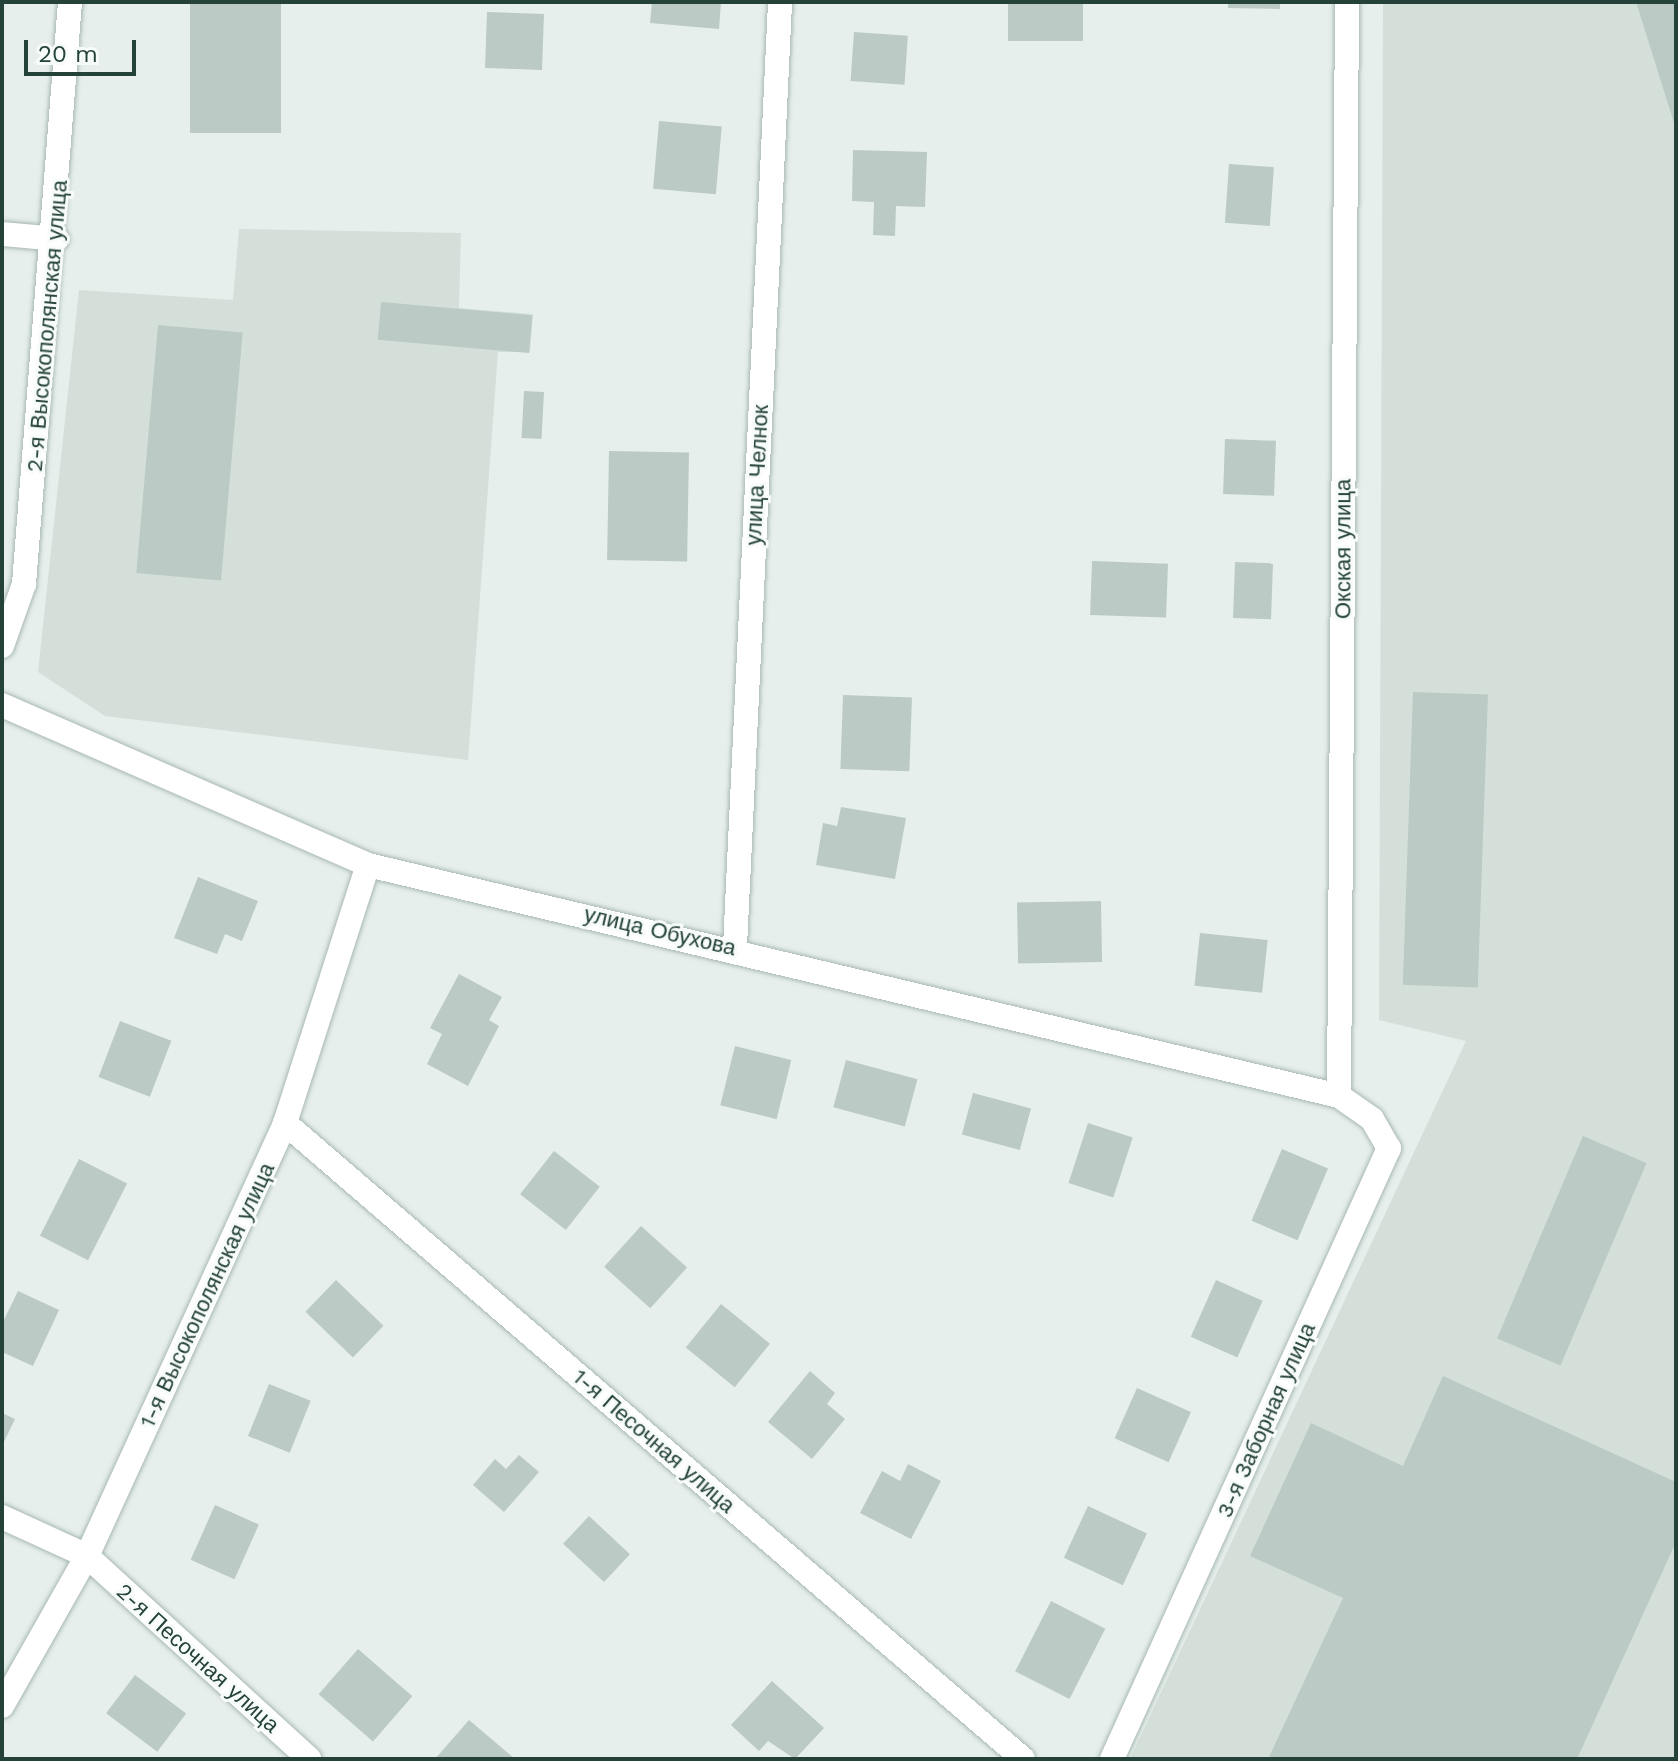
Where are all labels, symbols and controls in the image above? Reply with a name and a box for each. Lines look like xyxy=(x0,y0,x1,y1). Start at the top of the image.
scale bar xyxy=(28,24,140,74)
text: 20 m xyxy=(38,40,98,68)
street label: 2-я Высокополянская улица xyxy=(21,179,73,473)
street label: улица Челнок xyxy=(740,404,774,546)
street label: Окская улица xyxy=(1330,479,1356,619)
street label: улица Обухова xyxy=(582,901,738,961)
street label: 1-я Высокополянская улица xyxy=(134,1158,280,1432)
street label: 3-я Заборная улица xyxy=(1211,1319,1321,1521)
street label: 1-я Песочная улица xyxy=(568,1363,740,1519)
street label: 2-я Песочная улица xyxy=(111,1578,285,1738)

